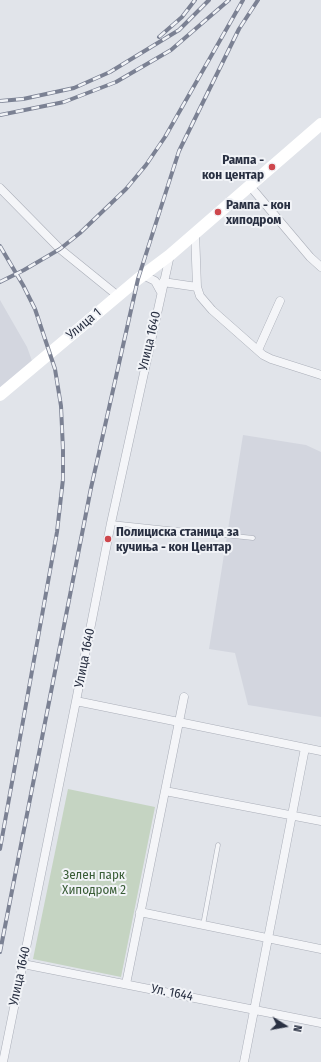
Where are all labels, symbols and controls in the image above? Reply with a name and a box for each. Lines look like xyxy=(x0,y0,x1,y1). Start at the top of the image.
place label: Рампа - кон центар xyxy=(202,152,264,183)
marker: Рампа - кон центар xyxy=(267,162,277,172)
place label: Рампа - кон хиподром xyxy=(226,197,291,228)
marker: Рампа - кон хиподром xyxy=(213,207,223,217)
street label: Улица 1 xyxy=(63,305,105,343)
street label: Улица 1640 xyxy=(136,310,164,372)
place label: Полициска станица за кучиња - кон Центар xyxy=(116,524,239,555)
marker: Полициска станица за кучиња - кон Центар xyxy=(103,534,113,544)
street label: Улица 1640 xyxy=(72,627,98,689)
park label: Зелен парк Хиподром 2 xyxy=(62,867,126,898)
street label: Улица 1640 xyxy=(6,945,34,1007)
street label: Ул. 1644 xyxy=(150,981,194,1005)
north arrow xyxy=(265,1006,305,1046)
text: N xyxy=(290,1024,304,1033)

